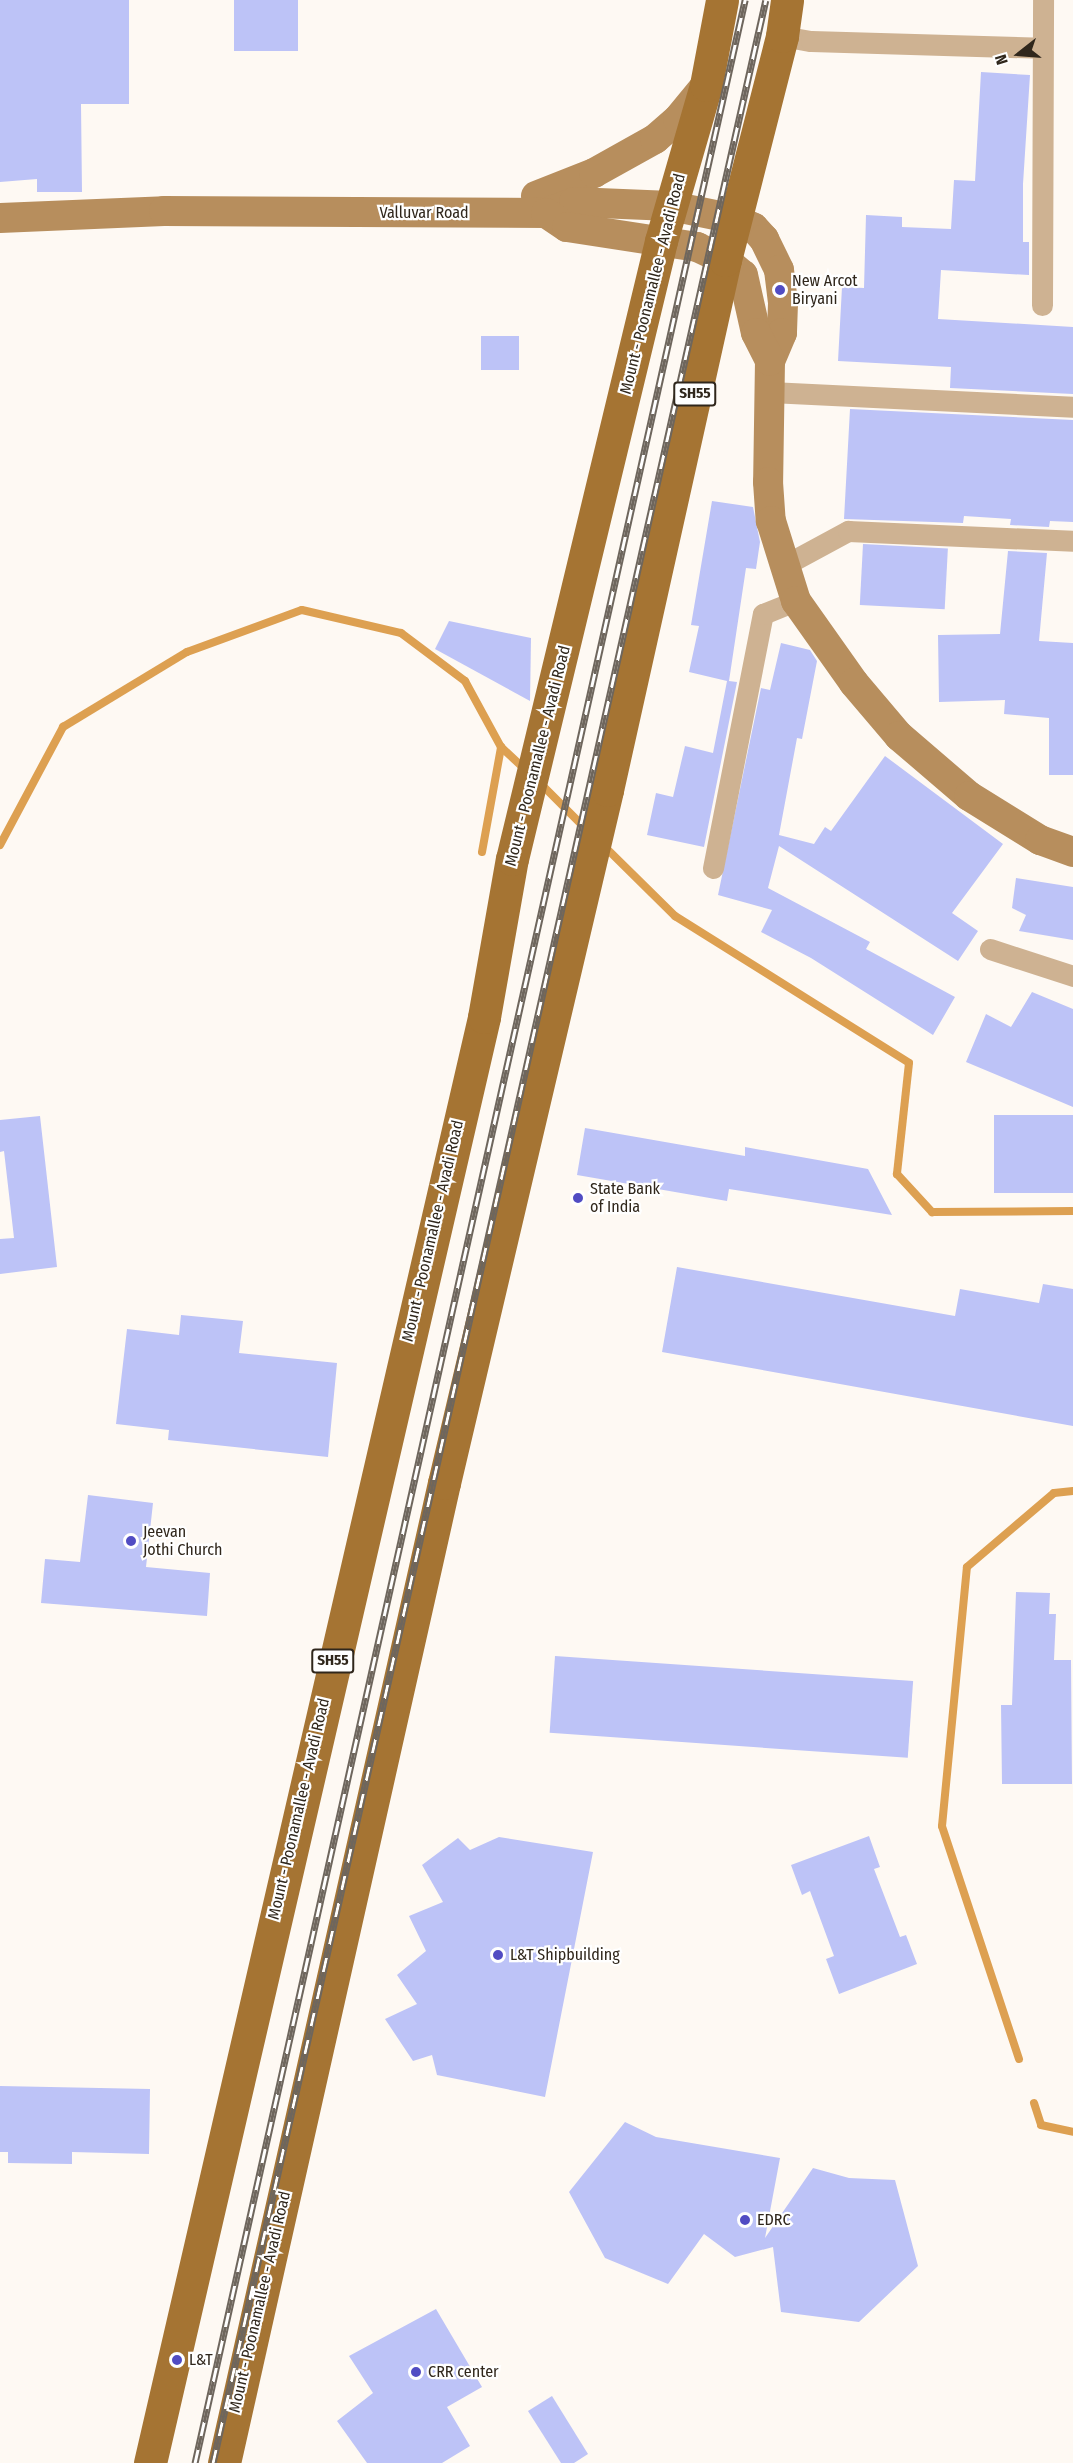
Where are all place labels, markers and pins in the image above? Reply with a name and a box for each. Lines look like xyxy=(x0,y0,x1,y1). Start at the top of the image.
place label: New Arcot Biryani xyxy=(792,271,858,309)
marker: New Arcot Biryani xyxy=(773,283,787,297)
place label: State Bank of India xyxy=(590,1179,660,1217)
marker: State Bank of India xyxy=(571,1191,585,1205)
place label: Jeevan Jothi Church xyxy=(143,1522,222,1560)
marker: Jeevan Jothi Church xyxy=(124,1534,138,1548)
place label: L&T Shipbuilding xyxy=(510,1945,620,1965)
marker: L&T Shipbuilding xyxy=(491,1948,505,1962)
place label: EDRC xyxy=(757,2210,791,2230)
marker: EDRC xyxy=(738,2213,752,2227)
place label: L&T xyxy=(189,2350,213,2370)
marker: L&T xyxy=(170,2353,184,2367)
place label: CRR center xyxy=(428,2362,499,2382)
marker: CRR center xyxy=(409,2365,423,2379)

